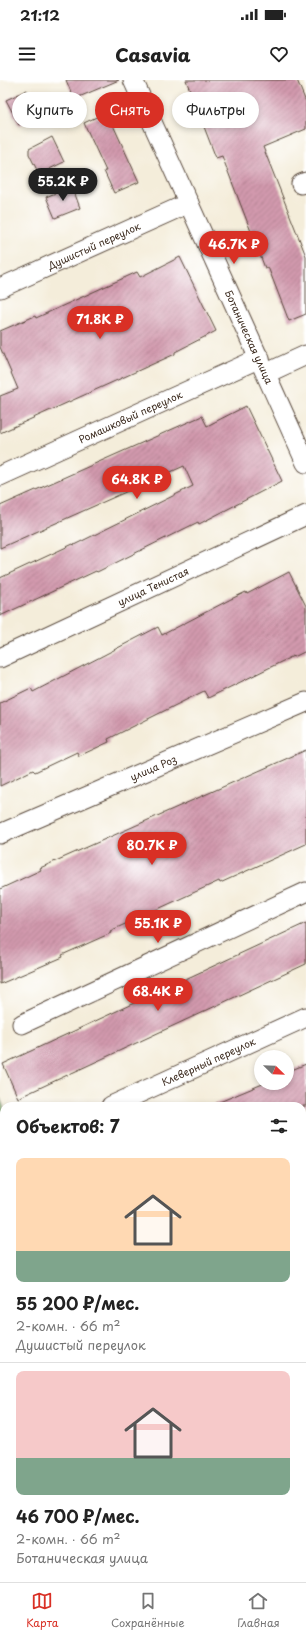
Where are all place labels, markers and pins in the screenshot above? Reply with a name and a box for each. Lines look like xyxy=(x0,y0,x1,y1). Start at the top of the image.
pin: 55.2K ₽ xyxy=(26,168,100,202)
pin: 46.7K ₽ xyxy=(197,231,271,265)
pin: 71.8K ₽ xyxy=(63,306,137,340)
pin: 64.8K ₽ xyxy=(100,466,174,500)
pin: 80.7K ₽ xyxy=(115,832,189,866)
pin: 55.1K ₽ xyxy=(121,910,195,944)
pin: 68.4K ₽ xyxy=(121,978,195,1012)

